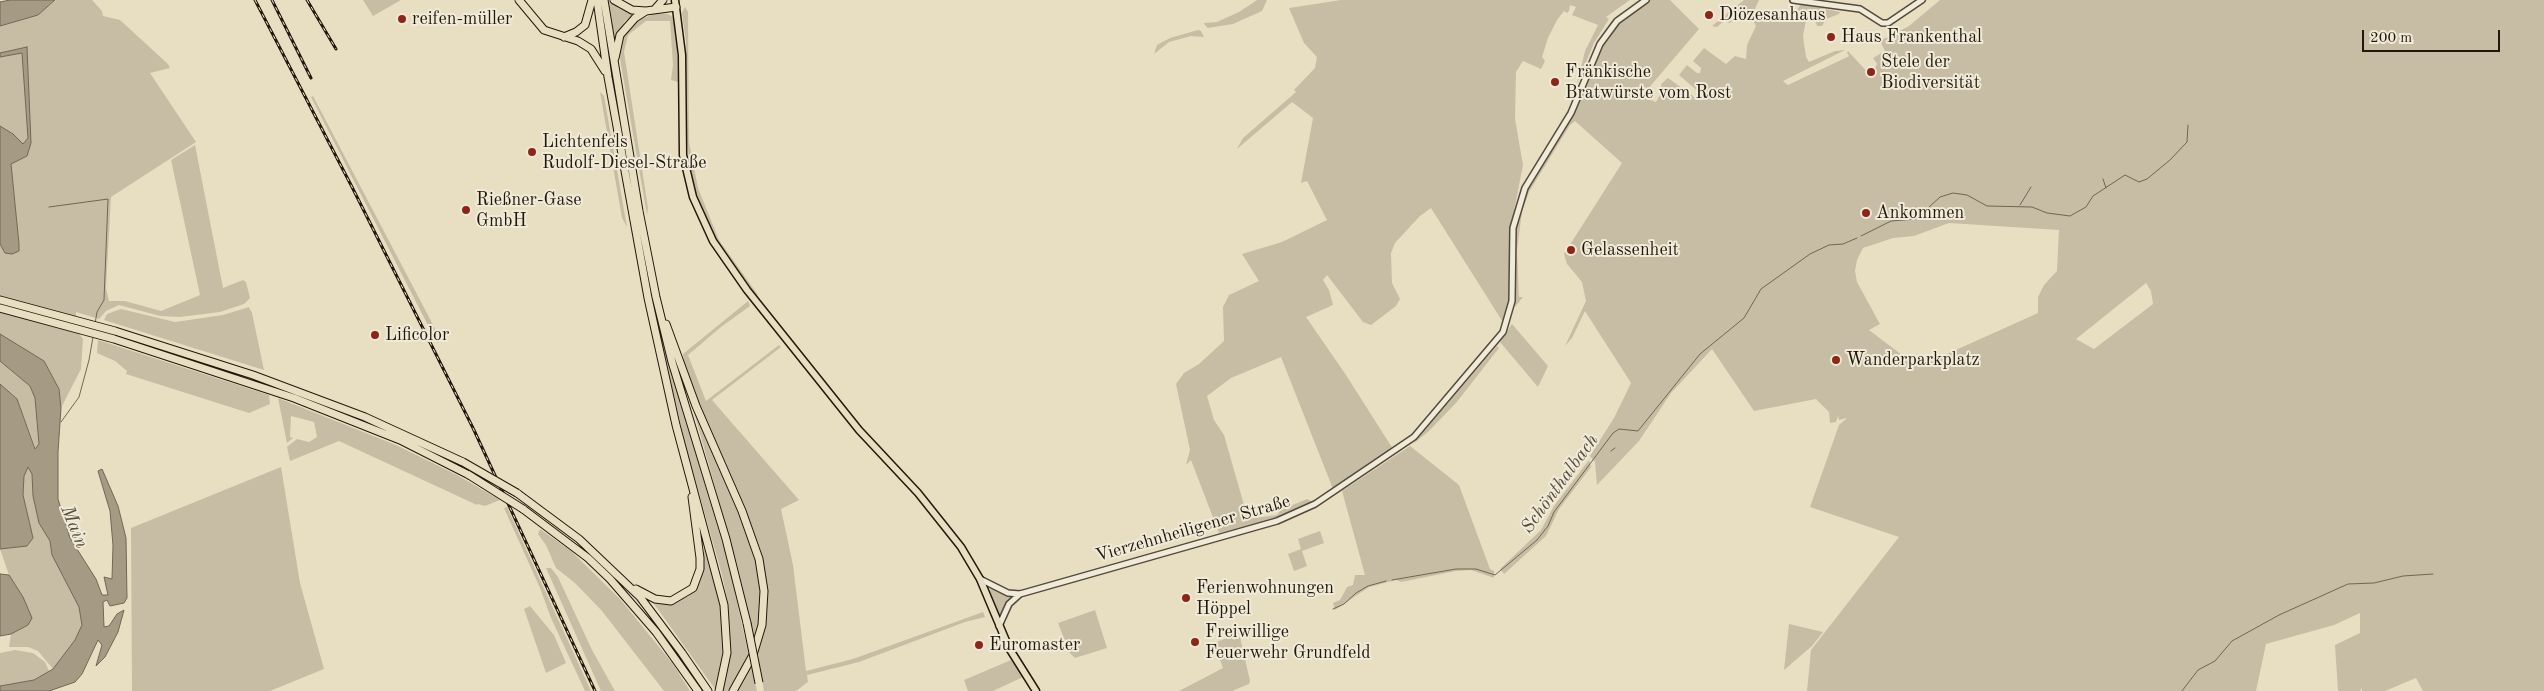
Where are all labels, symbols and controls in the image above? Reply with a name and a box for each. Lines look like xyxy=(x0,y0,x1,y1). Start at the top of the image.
place label: Diözesanhaus xyxy=(1719,4,1826,26)
place label: reifen-müller xyxy=(412,8,512,30)
marker: Diözesanhaus xyxy=(1703,9,1715,21)
marker: reifen-müller xyxy=(396,13,408,25)
scale bar xyxy=(2364,20,2502,52)
place label: Haus Frankenthal xyxy=(1841,26,1982,48)
marker: Haus Frankenthal xyxy=(1825,31,1837,43)
text: 200 m xyxy=(2370,31,2412,46)
place label: Stele der Biodiversität xyxy=(1881,51,1980,94)
place label: Fränkische Bratwürste vom Rost xyxy=(1565,61,1731,104)
marker: Stele der Biodiversität xyxy=(1865,66,1877,78)
marker: Fränkische Bratwürste vom Rost xyxy=(1549,76,1561,88)
place label: Lichtenfels Rudolf-Diesel-Straße xyxy=(542,131,707,173)
marker: Lichtenfels Rudolf-Diesel-Straße xyxy=(526,146,538,158)
place label: Rießner-Gase GmbH xyxy=(476,189,581,232)
place label: Ankommen xyxy=(1876,202,1964,224)
marker: Rießner-Gase GmbH xyxy=(460,204,472,216)
marker: Ankommen xyxy=(1860,207,1872,219)
place label: Gelassenheit xyxy=(1581,239,1679,261)
marker: Gelassenheit xyxy=(1565,244,1577,256)
place label: Lificolor xyxy=(385,324,449,346)
marker: Lificolor xyxy=(369,329,381,341)
place label: Wanderparkplatz xyxy=(1846,349,1980,371)
marker: Wanderparkplatz xyxy=(1830,354,1842,366)
water label: Schönthalbach xyxy=(1516,430,1604,538)
street label: Vierzehnheiligener Straße xyxy=(1093,491,1293,567)
water label: Main xyxy=(55,502,93,552)
place label: Ferienwohnungen Höppel xyxy=(1196,577,1334,620)
marker: Ferienwohnungen Höppel xyxy=(1180,592,1192,604)
place label: Freiwillige Feuerwehr Grundfeld xyxy=(1205,621,1371,664)
place label: Euromaster xyxy=(989,634,1080,656)
marker: Freiwillige Feuerwehr Grundfeld xyxy=(1189,636,1201,648)
marker: Euromaster xyxy=(973,639,985,651)

